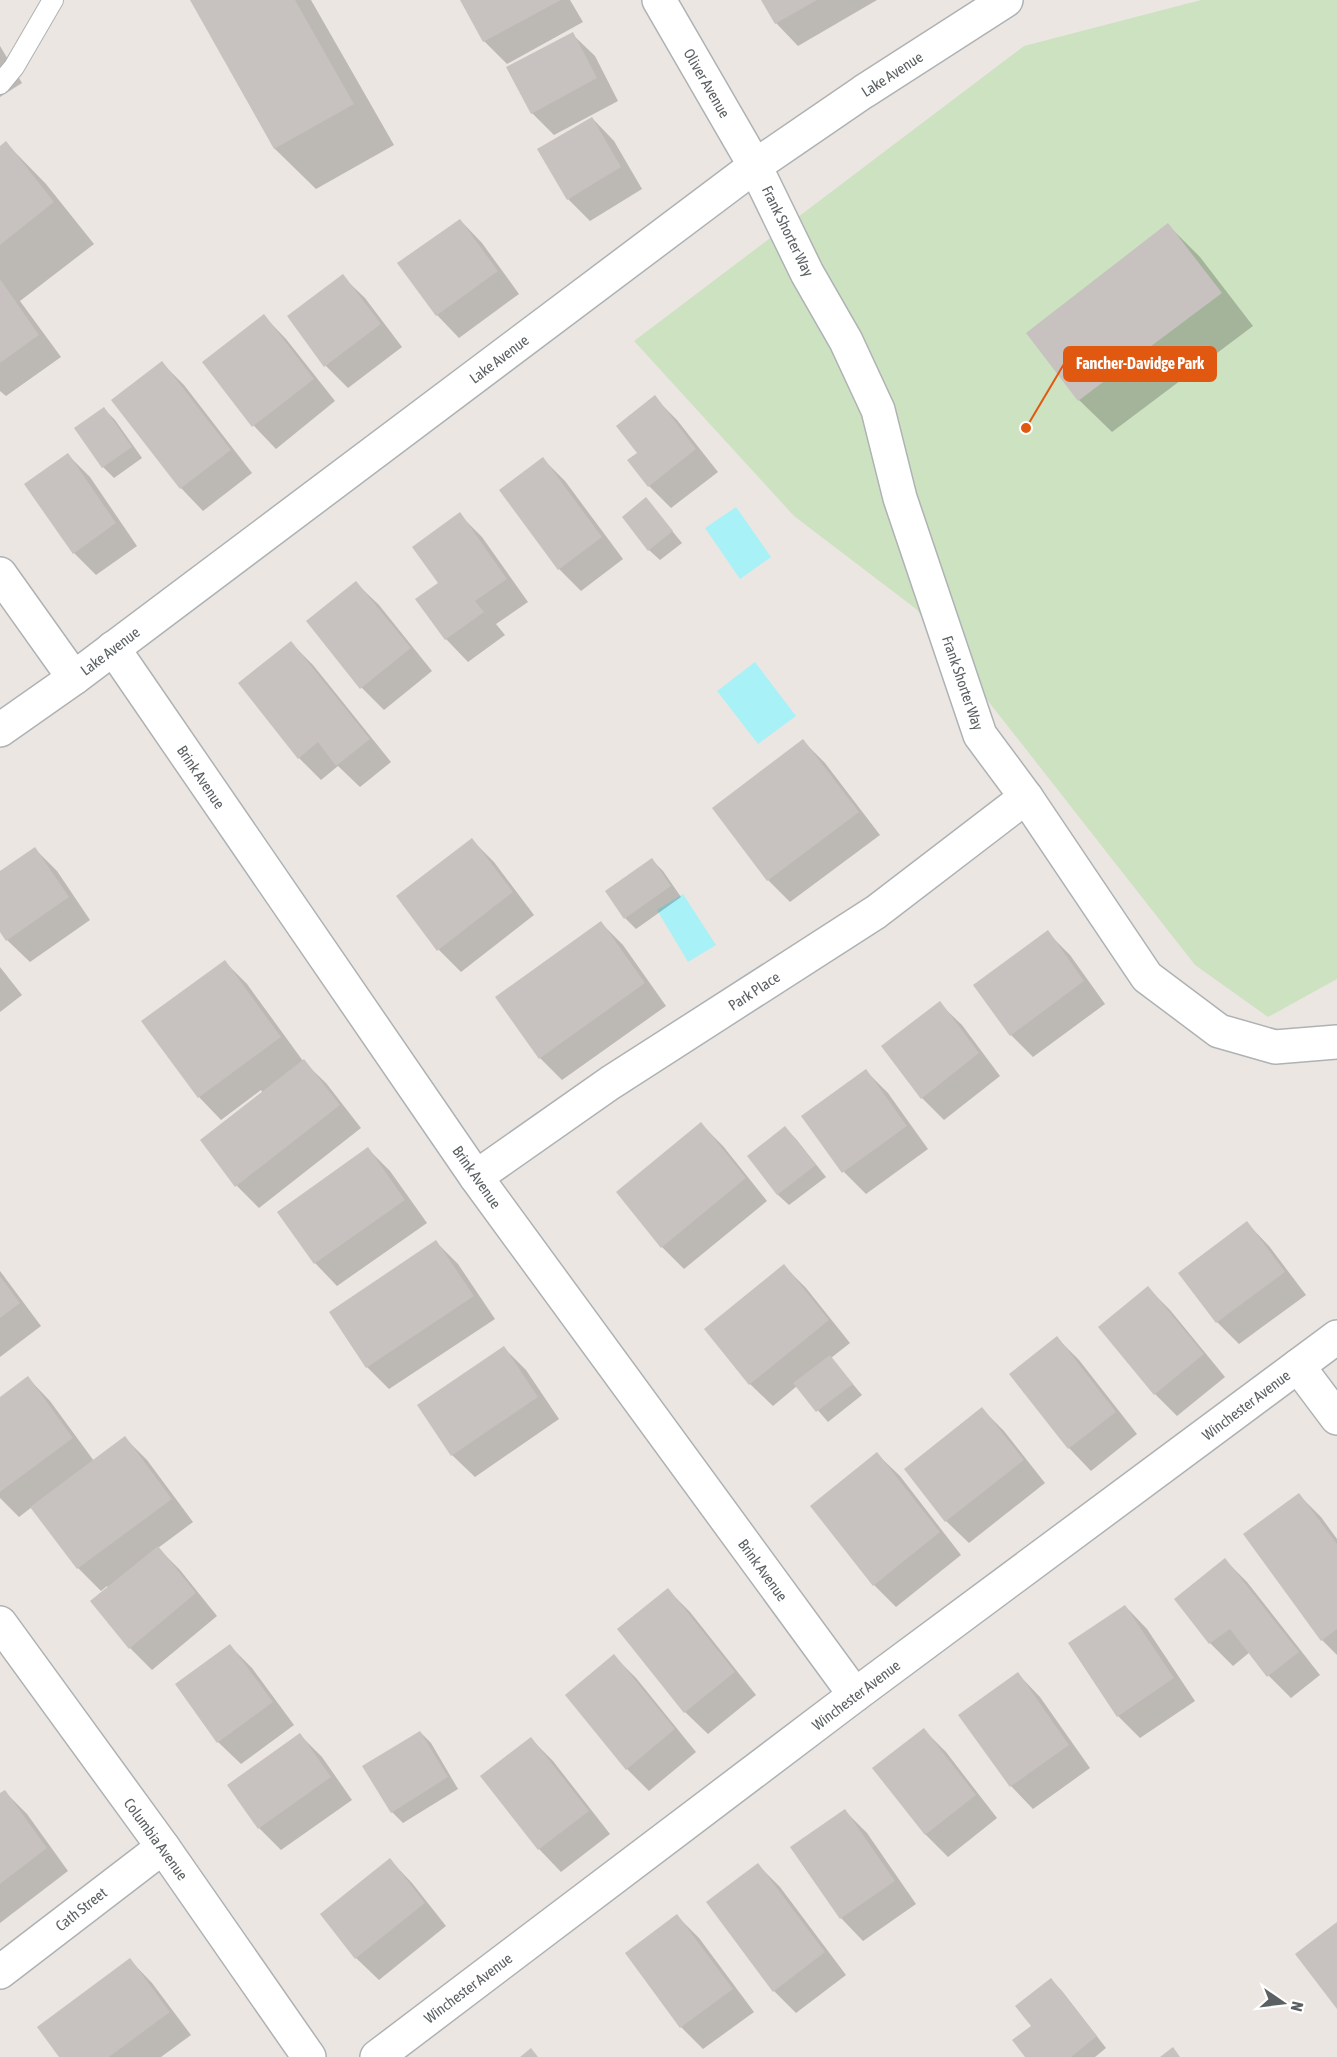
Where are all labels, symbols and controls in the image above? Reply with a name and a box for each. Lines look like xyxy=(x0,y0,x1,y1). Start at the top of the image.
street label: Oliver Avenue xyxy=(680,45,734,121)
street label: Lake Avenue xyxy=(858,48,926,100)
street label: Frank Shorter Way xyxy=(759,183,817,279)
street label: Lake Avenue xyxy=(466,331,532,387)
callout: Fancher-Davidge Park xyxy=(1064,347,1216,381)
text: Fancher-Davidge Park xyxy=(1076,354,1205,372)
street label: Lake Avenue xyxy=(77,623,143,679)
street label: Frank Shorter Way xyxy=(939,634,987,732)
street label: Brink Avenue xyxy=(174,742,228,812)
street label: Park Place xyxy=(725,968,783,1014)
street label: Brink Avenue xyxy=(449,1142,505,1212)
street label: Winchester Avenue xyxy=(1199,1366,1293,1444)
street label: Brink Avenue xyxy=(735,1536,791,1604)
street label: Winchester Avenue xyxy=(809,1656,903,1734)
street label: Columbia Avenue xyxy=(121,1795,191,1883)
street label: Cath Street xyxy=(52,1884,110,1934)
street label: Winchester Avenue xyxy=(421,1949,515,2027)
north arrow xyxy=(1253,1973,1313,2033)
text: N xyxy=(1288,2000,1307,2013)

